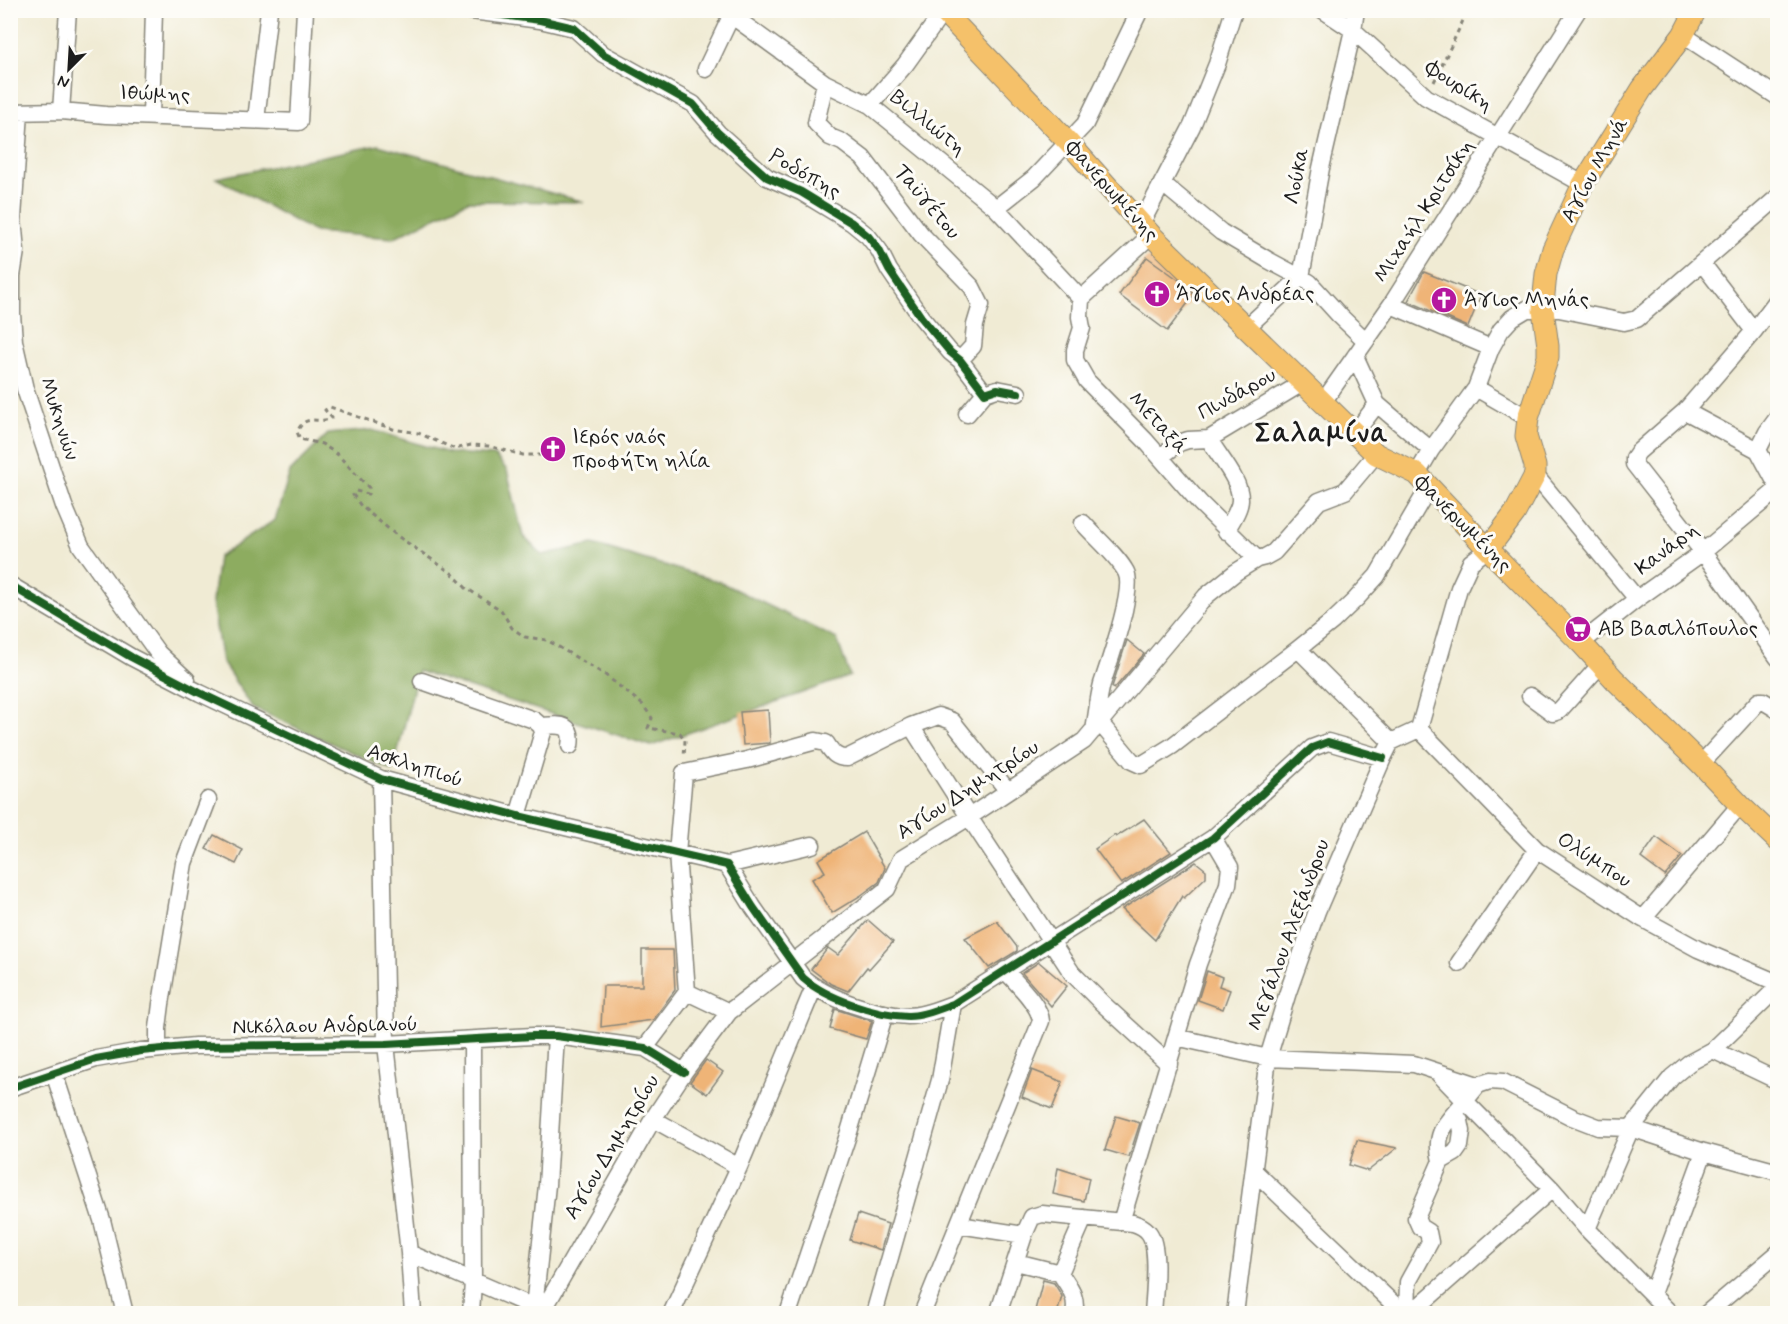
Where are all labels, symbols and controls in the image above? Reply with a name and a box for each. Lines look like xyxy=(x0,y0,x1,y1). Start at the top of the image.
north arrow xyxy=(39,39,99,99)
street label: Φουρίκη xyxy=(1419,53,1498,118)
text: N xyxy=(54,70,73,93)
street label: Ιθώμης xyxy=(119,79,191,109)
street label: Βιλλιώτη xyxy=(884,84,972,162)
street label: Αγίου Μηνά xyxy=(1555,112,1635,228)
street label: Φανερωμένης xyxy=(1058,133,1166,248)
street label: Μιχαήλ Κριτσίκη xyxy=(1367,134,1481,288)
street label: Ροδόπης xyxy=(764,142,846,206)
street label: Λούκα xyxy=(1278,145,1316,207)
street label: Ταϋγέτου xyxy=(887,158,967,245)
church icon: Άγιος Ανδρέας xyxy=(1142,279,1172,309)
place label: Άγιος Ανδρέας xyxy=(1176,279,1314,308)
church icon: Άγιος Μηνάς xyxy=(1429,285,1459,315)
place label: Άγιος Μηνάς xyxy=(1464,286,1589,314)
street label: Πινδάρου xyxy=(1193,361,1281,427)
street label: Μυκηνών xyxy=(32,374,86,464)
street label: Μεταξά xyxy=(1122,386,1194,460)
district label: Σαλαμίνα xyxy=(1255,417,1389,452)
place label: Ιερός ναός προφήτη ηλία xyxy=(572,423,711,475)
church icon: Ιερός ναός προφήτη ηλία xyxy=(538,434,568,464)
street label: Φανερωμένης xyxy=(1407,468,1519,579)
street label: Κανάρη xyxy=(1629,516,1705,582)
supermarket icon: ΑΒ Βασιλόπουλος xyxy=(1563,614,1593,644)
place label: ΑΒ Βασιλόπουλος xyxy=(1598,615,1758,643)
street label: Αγίου Δημητρίου xyxy=(891,733,1045,847)
street label: Ασκληπιού xyxy=(363,737,467,795)
street label: Ολύμπου xyxy=(1551,825,1637,895)
street label: Μεγάλου Αλεξάνδρου xyxy=(1241,835,1337,1035)
street label: Νικόλαου Ανδριανού xyxy=(232,1010,418,1042)
street label: Αγίου Δημητρίου xyxy=(558,1069,666,1225)

